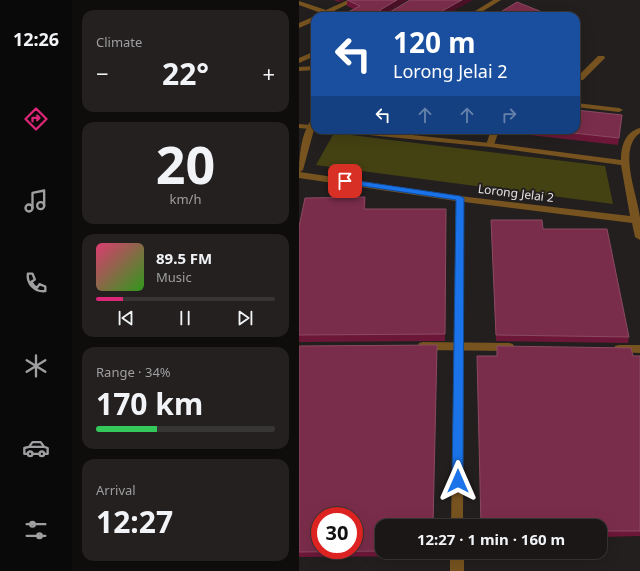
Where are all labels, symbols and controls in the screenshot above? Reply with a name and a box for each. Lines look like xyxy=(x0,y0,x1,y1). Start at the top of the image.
text: 120 m xyxy=(393,23,476,61)
text: 12:26 xyxy=(13,27,59,51)
icon: left xyxy=(327,28,379,80)
text: Climate xyxy=(96,33,142,51)
text: 22° xyxy=(162,53,209,94)
text: − xyxy=(96,58,109,88)
text: + xyxy=(262,58,275,88)
text: Lorong Jelai 2 xyxy=(393,59,508,83)
icon: left xyxy=(372,104,394,126)
icon: ahead xyxy=(414,104,436,126)
icon: ahead xyxy=(456,104,478,126)
icon: right xyxy=(498,104,520,126)
icon: directions xyxy=(22,105,50,133)
text: 20 xyxy=(156,128,215,199)
pin xyxy=(328,164,362,198)
icon: arrive xyxy=(334,170,356,192)
street label: Lorong Jelai 2 xyxy=(477,180,555,206)
icon: music xyxy=(22,187,50,215)
text: km/h xyxy=(170,190,201,208)
text: 89.5 FM xyxy=(156,248,212,268)
text: Music xyxy=(156,268,192,286)
icon: phone xyxy=(22,269,50,297)
icon: previous xyxy=(115,307,137,329)
icon: pause xyxy=(174,307,196,329)
icon: next xyxy=(234,307,256,329)
icon: climate xyxy=(22,352,50,380)
text: Range · 34% xyxy=(96,363,171,381)
text: 170 km xyxy=(96,383,203,424)
icon: car xyxy=(22,434,50,462)
position arrow xyxy=(437,460,479,502)
text: Arrival xyxy=(96,481,136,499)
text: 12:27 xyxy=(96,501,173,542)
speed limit sign: 30 xyxy=(311,507,363,559)
icon: filters xyxy=(22,516,50,544)
text: 12:27 · 1 min · 160 m xyxy=(417,529,565,549)

